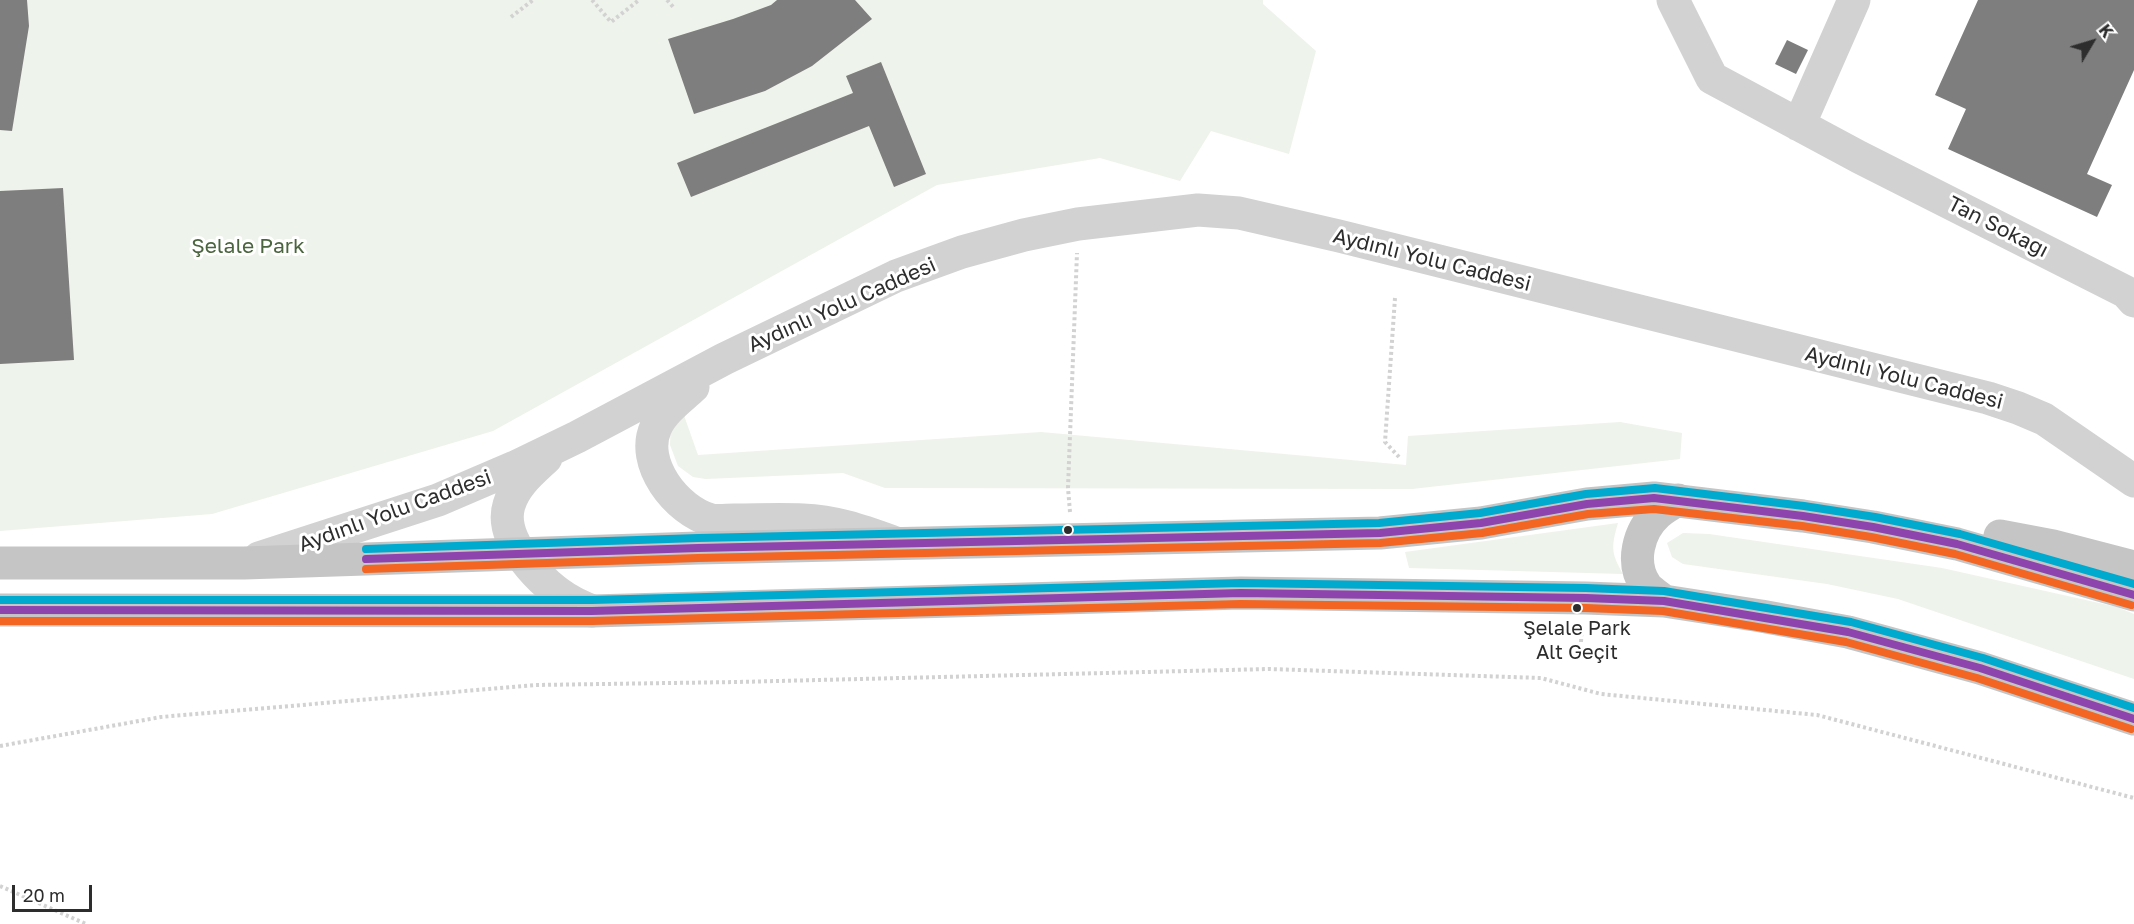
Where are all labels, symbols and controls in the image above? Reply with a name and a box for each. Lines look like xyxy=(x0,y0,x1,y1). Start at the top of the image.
north arrow xyxy=(2062,12,2122,72)
text: K xyxy=(2095,20,2118,42)
street label: Tan Sokağı xyxy=(1944,191,2052,263)
street label: Aydınlı Yolu Caddesi xyxy=(1330,223,1534,297)
park label: Şelale Park xyxy=(191,233,305,259)
street label: Aydınlı Yolu Caddesi xyxy=(744,252,940,358)
street label: Aydınlı Yolu Caddesi xyxy=(1802,341,2006,415)
street label: Aydınlı Yolu Caddesi xyxy=(295,464,495,558)
unlabelled marker xyxy=(1062,524,1074,536)
marker: Şelale Park Alt Geçit xyxy=(1571,602,1583,614)
place label: Şelale Park Alt Geçit xyxy=(1523,617,1631,664)
scale bar xyxy=(15,873,94,911)
text: 20 m xyxy=(23,884,65,906)

